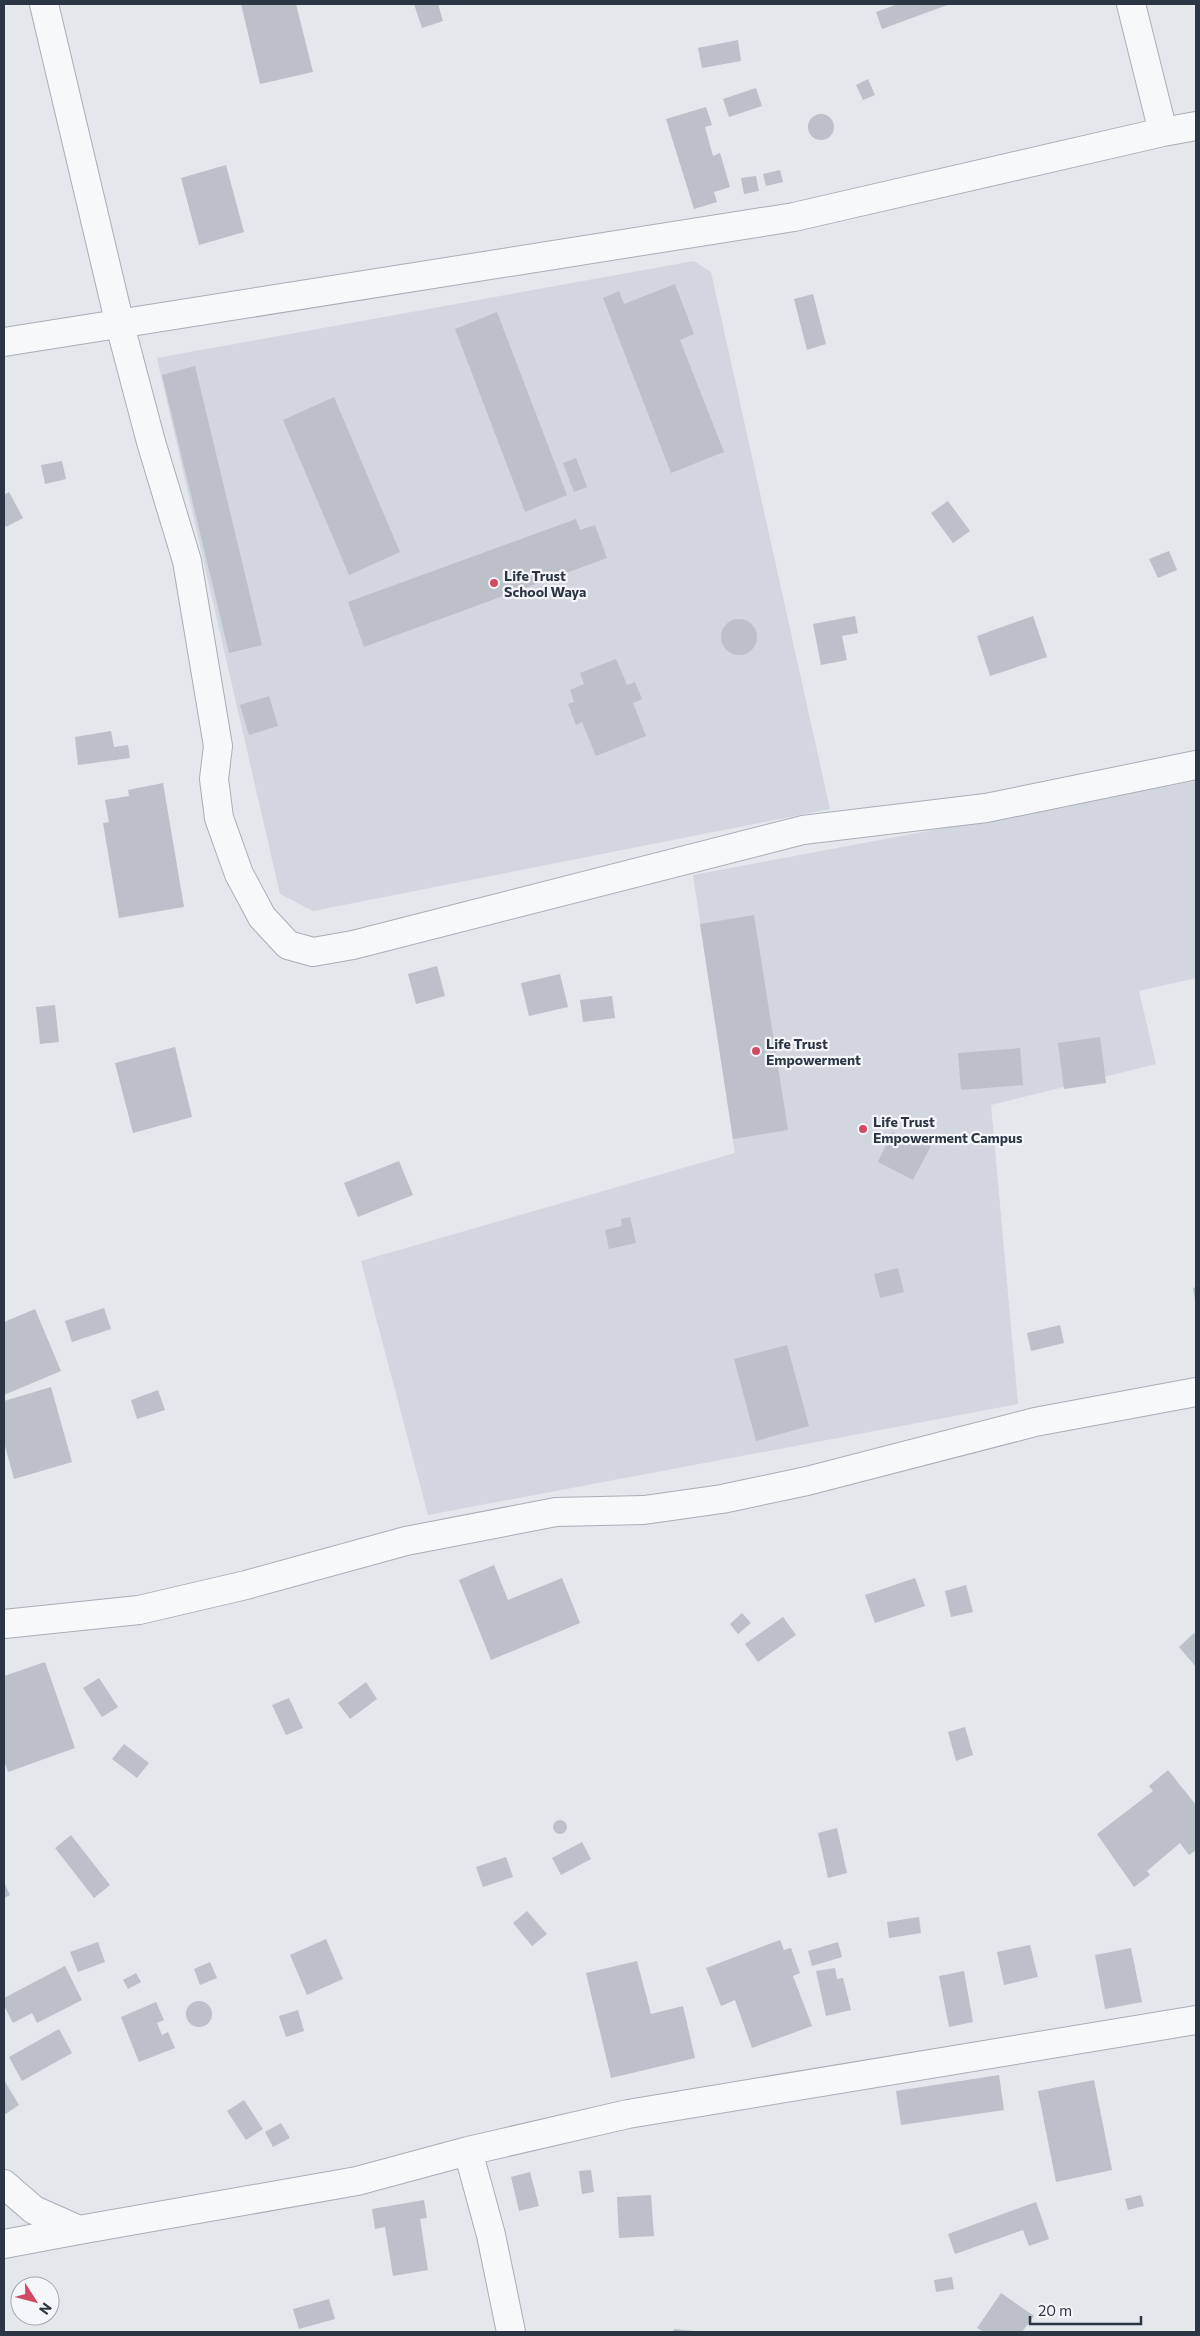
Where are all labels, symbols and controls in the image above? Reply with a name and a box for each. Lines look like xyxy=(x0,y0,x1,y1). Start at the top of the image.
place label: Life Trust School Waya xyxy=(504,567,587,600)
marker: Life Trust School Waya xyxy=(488,577,500,589)
place label: Life Trust Empowerment xyxy=(766,1035,861,1068)
marker: Life Trust Empowerment xyxy=(750,1045,762,1057)
place label: Life Trust Empowerment Campus xyxy=(873,1113,1023,1146)
marker: Life Trust Empowerment Campus xyxy=(857,1123,869,1135)
north arrow xyxy=(10,2276,60,2326)
scale bar xyxy=(1030,2294,1141,2326)
text: N xyxy=(36,2300,56,2318)
text: 20 m xyxy=(1038,2301,1072,2319)

